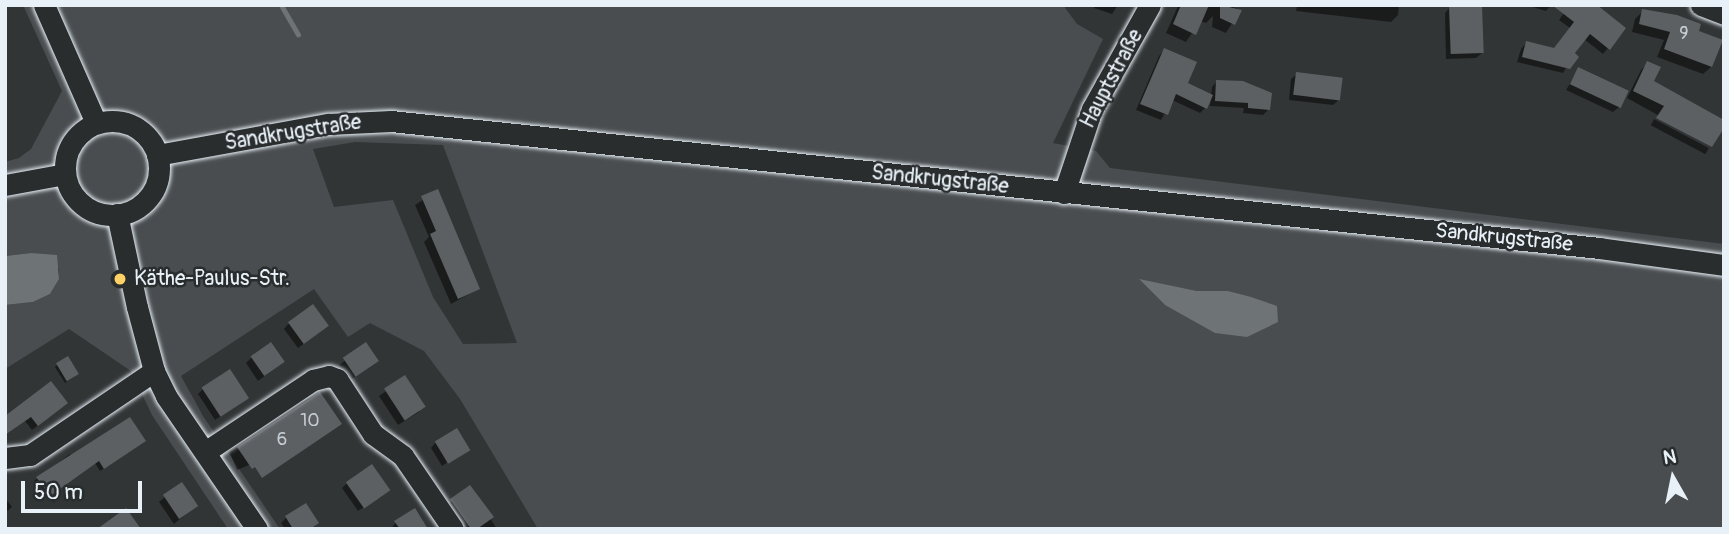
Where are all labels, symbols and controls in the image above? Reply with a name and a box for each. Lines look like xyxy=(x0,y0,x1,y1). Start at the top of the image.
house number: 9 xyxy=(1679,23,1689,45)
street label: Hauptstraße xyxy=(1075,25,1149,133)
street label: Sandkrugstraße xyxy=(223,110,363,156)
street label: Sandkrugstraße xyxy=(870,160,1010,200)
street label: Sandkrugstraße xyxy=(1434,218,1574,258)
place label: Käthe-Paulus-Str. xyxy=(134,266,290,292)
marker: Käthe-Paulus-Str. xyxy=(112,271,128,287)
house number: 10 xyxy=(300,410,320,432)
house number: 6 xyxy=(277,429,287,451)
north arrow xyxy=(1638,443,1708,513)
text: N xyxy=(1661,444,1678,470)
scale bar xyxy=(24,468,145,512)
text: 50 m xyxy=(34,479,83,506)

